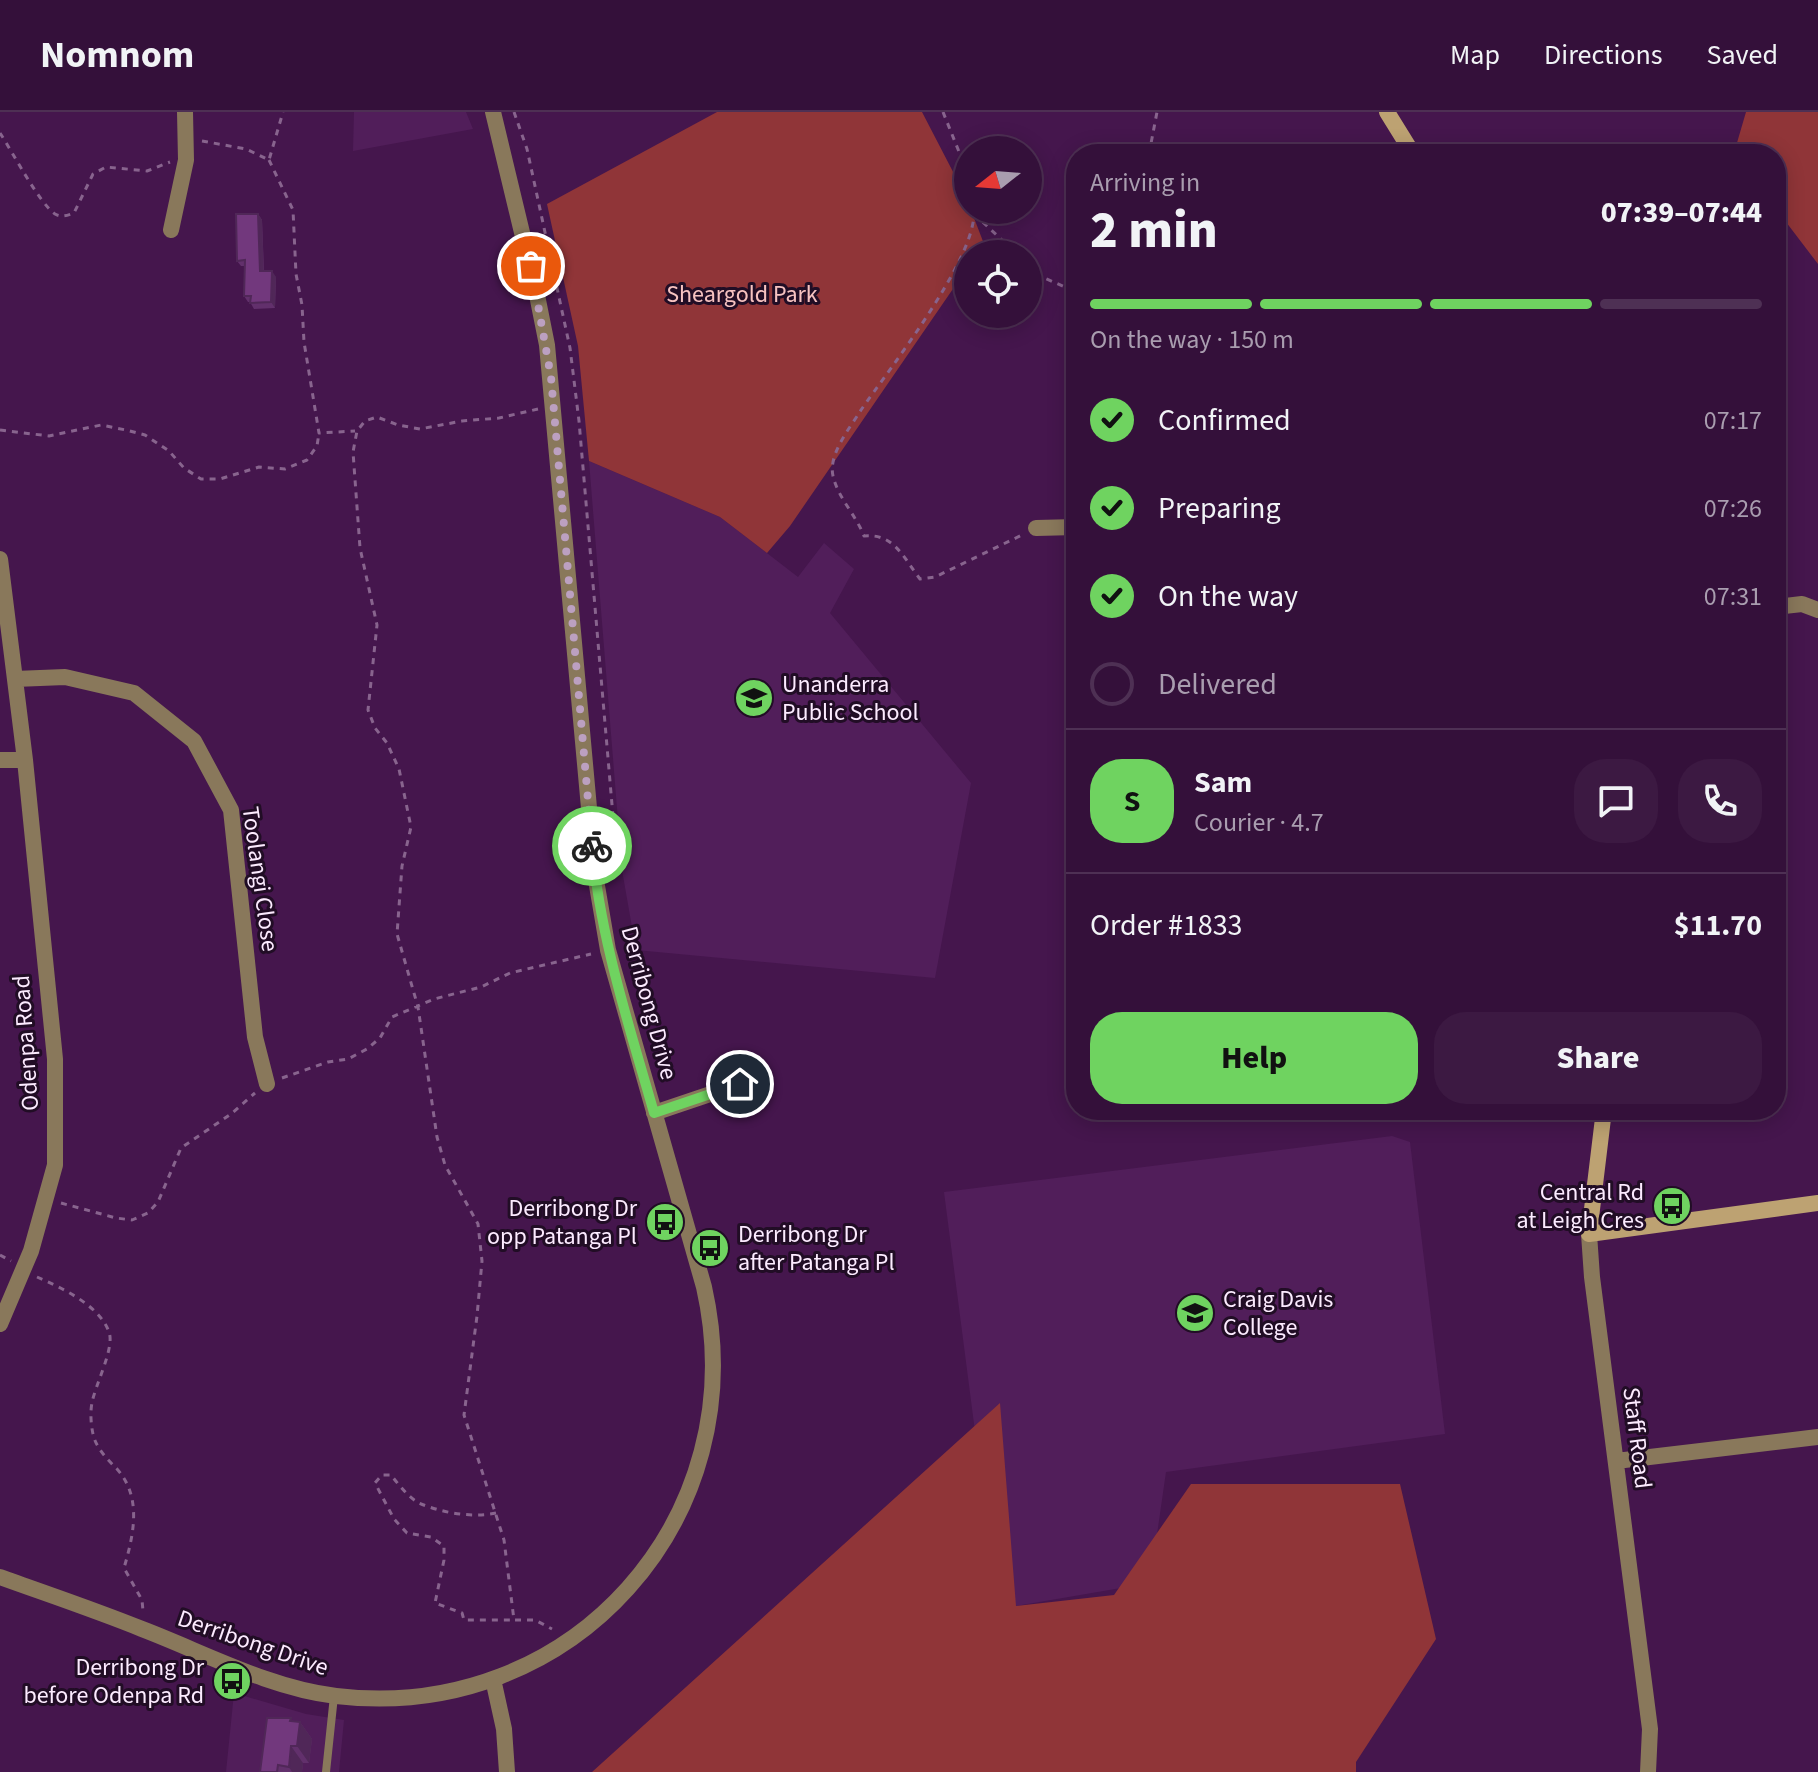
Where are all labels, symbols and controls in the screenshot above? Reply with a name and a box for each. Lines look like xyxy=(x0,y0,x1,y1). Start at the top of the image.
text: Nomnom xyxy=(40,28,194,82)
text: Map xyxy=(1450,35,1500,75)
text: Directions xyxy=(1544,35,1663,75)
text: Saved xyxy=(1707,35,1778,75)
north arrow xyxy=(954,136,1042,224)
map controls xyxy=(954,136,1042,328)
text: Arriving in xyxy=(1090,164,1200,201)
text: 07:39–07:44 xyxy=(1601,191,1762,234)
text: 2 min xyxy=(1090,194,1218,268)
pin xyxy=(497,232,565,300)
button: locate xyxy=(954,240,1042,328)
icon: bag xyxy=(509,244,553,288)
park label: Sheargold Park xyxy=(666,277,818,312)
text: On the way · 150 m xyxy=(1090,321,1294,358)
icon: check xyxy=(1090,398,1134,442)
text: Confirmed xyxy=(1158,399,1291,442)
text: 07:17 xyxy=(1704,402,1762,439)
icon: check xyxy=(1090,486,1134,530)
text: Preparing xyxy=(1158,487,1281,530)
text: 07:26 xyxy=(1704,490,1762,527)
icon: check xyxy=(1090,574,1134,618)
text: On the way xyxy=(1158,575,1298,618)
text: 07:31 xyxy=(1704,578,1762,615)
text: Delivered xyxy=(1158,663,1277,706)
place label: Unanderra Public School xyxy=(782,667,919,730)
school or university icon: Unanderra Public School xyxy=(733,677,775,719)
button: chat xyxy=(1574,759,1658,843)
button: phone xyxy=(1678,759,1762,843)
text: Sam xyxy=(1194,761,1252,804)
text: S xyxy=(1124,780,1140,823)
street label: Toolangi Close xyxy=(232,804,288,954)
text: Courier · 4.7 xyxy=(1194,804,1324,841)
courier xyxy=(552,806,632,886)
icon: bike xyxy=(570,824,614,868)
text: Order #1833 xyxy=(1090,904,1243,947)
text: $11.70 xyxy=(1674,904,1762,947)
street label: Derribong Drive xyxy=(612,922,686,1084)
street label: Odenpa Road xyxy=(4,974,48,1112)
button: Help xyxy=(1090,1012,1418,1104)
button: Share xyxy=(1434,1012,1762,1104)
pin xyxy=(706,1050,774,1118)
icon: home xyxy=(718,1062,762,1106)
place label: Central Rd at Leigh Cres xyxy=(1516,1175,1644,1238)
bus stop icon: Central Rd at Leigh Cres xyxy=(1651,1185,1693,1227)
place label: Derribong Dr opp Patanga Pl xyxy=(487,1191,638,1254)
bus stop icon: Derribong Dr opp Patanga Pl xyxy=(644,1201,686,1243)
place label: Derribong Dr after Patanga Pl xyxy=(738,1217,895,1280)
bus stop icon: Derribong Dr after Patanga Pl xyxy=(689,1227,731,1269)
place label: Craig Davis College xyxy=(1223,1282,1333,1345)
school or university icon: Craig Davis College xyxy=(1174,1292,1216,1334)
street label: Staff Road xyxy=(1613,1385,1661,1491)
street label: Derribong Drive xyxy=(173,1601,333,1685)
place label: Derribong Dr before Odenpa Rd xyxy=(23,1650,205,1713)
bus stop icon: Derribong Dr before Odenpa Rd xyxy=(211,1660,253,1702)

